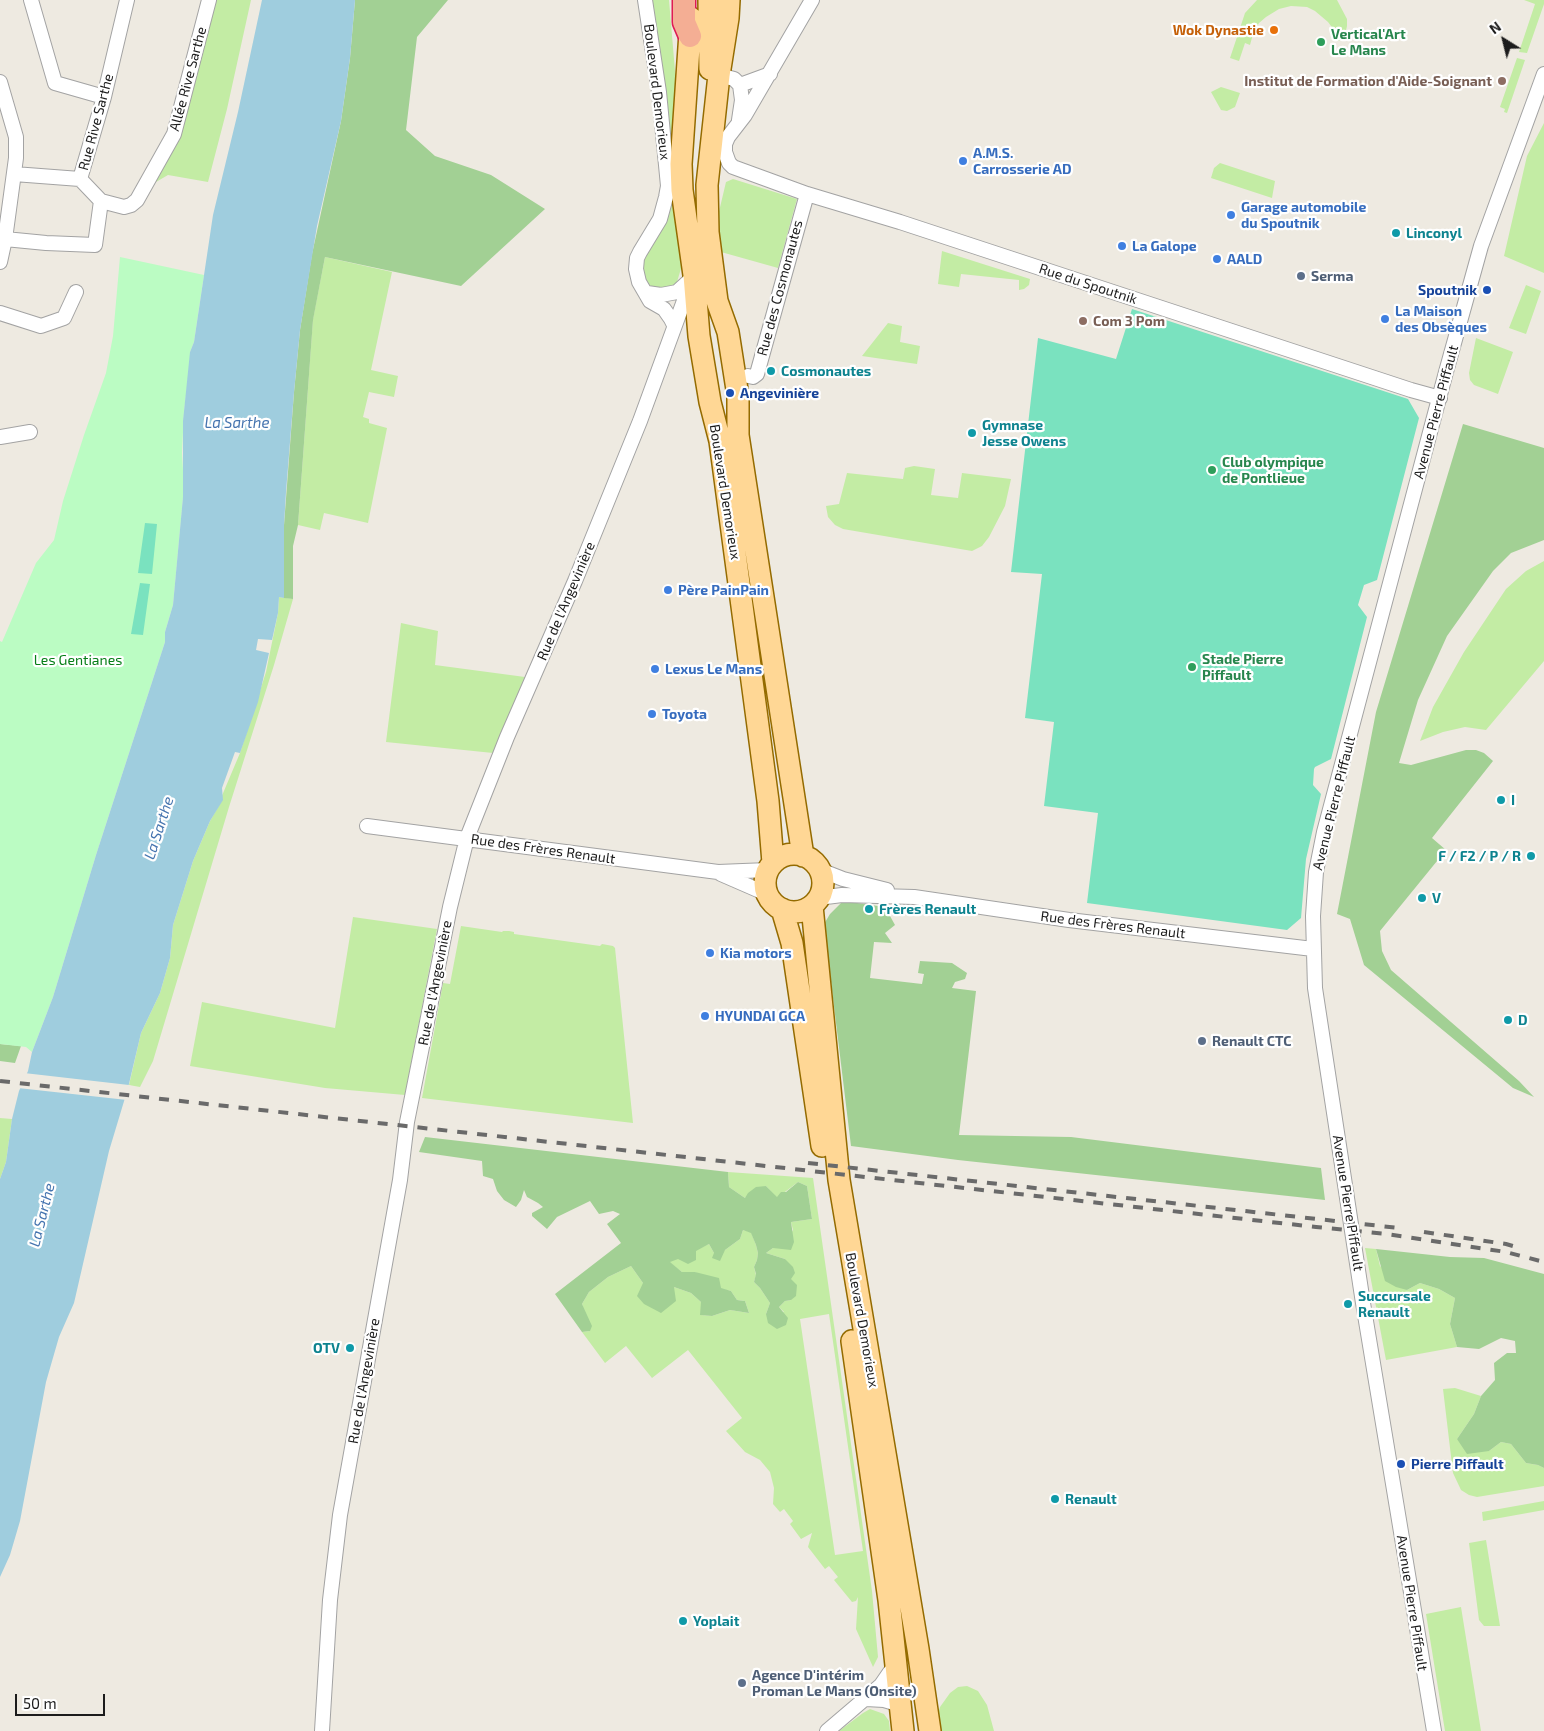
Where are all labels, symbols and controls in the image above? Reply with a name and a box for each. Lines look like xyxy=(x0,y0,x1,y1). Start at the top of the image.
north arrow xyxy=(1479,15,1529,65)
text: N xyxy=(1486,18,1504,37)
place label: Wok Dynastie xyxy=(1173,22,1264,38)
street label: Boulevard Demorieux xyxy=(640,23,674,161)
marker: Wok Dynastie xyxy=(1268,24,1280,36)
street label: Allée Rive Sarthe xyxy=(166,25,210,133)
place label: Vertical'Art Le Mans xyxy=(1331,26,1406,58)
marker: Vertical'Art Le Mans xyxy=(1315,36,1327,48)
street label: Rue Rive Sarthe xyxy=(75,72,117,172)
place label: Institut de Formation d'Aide-Soignant xyxy=(1244,73,1492,89)
marker: Institut de Formation d'Aide-Soignant xyxy=(1496,75,1508,87)
place label: A.M.S. Carrosserie AD xyxy=(973,145,1072,178)
marker: A.M.S. Carrosserie AD xyxy=(957,155,969,167)
place label: Garage automobile du Spoutnik xyxy=(1241,199,1366,232)
marker: Garage automobile du Spoutnik xyxy=(1225,209,1237,221)
street label: Rue des Cosmonautes xyxy=(754,218,806,358)
place label: Linconyl xyxy=(1406,225,1462,241)
marker: Linconyl xyxy=(1390,227,1402,239)
place label: La Galope xyxy=(1132,238,1197,254)
marker: La Galope xyxy=(1116,240,1128,252)
place label: AALD xyxy=(1227,251,1262,267)
marker: AALD xyxy=(1211,253,1223,265)
street label: Rue du Spoutnik xyxy=(1037,260,1139,308)
place label: Serma xyxy=(1311,268,1353,284)
marker: Serma xyxy=(1295,270,1307,282)
place label: Spoutnik xyxy=(1418,282,1477,298)
marker: Spoutnik xyxy=(1481,284,1493,296)
place label: La Maison des Obsèques xyxy=(1395,303,1487,336)
place label: Com 3 Pom xyxy=(1093,313,1165,329)
marker: La Maison des Obsèques xyxy=(1379,313,1391,325)
marker: Com 3 Pom xyxy=(1077,315,1089,327)
street label: Avenue Pierre Piffault xyxy=(1410,343,1462,481)
place label: Cosmonautes xyxy=(781,363,871,379)
marker: Cosmonautes xyxy=(765,365,777,377)
place label: Angevinière xyxy=(740,385,819,401)
marker: Angevinière xyxy=(724,387,736,399)
water label: La Sarthe xyxy=(205,414,269,432)
place label: Gymnase Jesse Owens xyxy=(982,417,1066,450)
street label: Boulevard Demorieux xyxy=(706,423,744,561)
marker: Gymnase Jesse Owens xyxy=(966,427,978,439)
place label: Club olympique de Pontlieue xyxy=(1222,454,1324,487)
marker: Club olympique de Pontlieue xyxy=(1206,464,1218,476)
street label: Rue de l'Angevinière xyxy=(533,539,599,663)
place label: Père PainPain xyxy=(678,582,769,598)
marker: Père PainPain xyxy=(662,584,674,596)
place label: Stade Pierre Piffault xyxy=(1202,651,1283,684)
park label: Les Gentianes xyxy=(34,652,122,668)
place label: Lexus Le Mans xyxy=(665,661,762,677)
marker: Stade Pierre Piffault xyxy=(1186,661,1198,673)
marker: Lexus Le Mans xyxy=(649,663,661,675)
place label: Toyota xyxy=(662,706,707,722)
marker: Toyota xyxy=(646,708,658,720)
street label: Avenue Pierre Piffault xyxy=(1309,734,1359,872)
place label: I xyxy=(1511,792,1515,808)
water label: La Sarthe xyxy=(140,794,178,862)
marker: I xyxy=(1495,794,1507,806)
street label: Rue des Frères Renault xyxy=(470,831,616,867)
place label: F / F2 / P / R xyxy=(1438,848,1521,864)
marker: F / F2 / P / R xyxy=(1525,850,1537,862)
place label: V xyxy=(1432,890,1441,906)
marker: V xyxy=(1416,892,1428,904)
place label: Frères Renault xyxy=(879,901,976,917)
marker: Frères Renault xyxy=(863,903,875,915)
street label: Rue des Frères Renault xyxy=(1040,908,1186,942)
street label: Rue de l'Angevinière xyxy=(415,919,455,1047)
place label: Kia motors xyxy=(720,945,792,961)
marker: Kia motors xyxy=(704,947,716,959)
place label: HYUNDAI GCA xyxy=(715,1008,805,1024)
marker: HYUNDAI GCA xyxy=(699,1010,711,1022)
place label: D xyxy=(1518,1012,1528,1028)
marker: D xyxy=(1502,1014,1514,1026)
place label: Renault CTC xyxy=(1212,1033,1292,1049)
marker: Renault CTC xyxy=(1196,1035,1208,1047)
street label: Avenue Pierre Piffault xyxy=(1329,1134,1367,1272)
water label: La Sarthe xyxy=(25,1181,59,1249)
street label: Boulevard Demorieux xyxy=(842,1251,882,1389)
place label: Succursale Renault xyxy=(1358,1288,1431,1320)
marker: Succursale Renault xyxy=(1342,1298,1354,1310)
street label: Rue de l'Angevinière xyxy=(345,1317,383,1445)
place label: OTV xyxy=(313,1340,340,1356)
marker: OTV xyxy=(344,1342,356,1354)
place label: Pierre Piffault xyxy=(1411,1456,1504,1472)
marker: Pierre Piffault xyxy=(1395,1458,1407,1470)
place label: Renault xyxy=(1065,1491,1117,1507)
marker: Renault xyxy=(1049,1493,1061,1505)
street label: Avenue Pierre Piffault xyxy=(1393,1534,1431,1672)
place label: Yoplait xyxy=(693,1613,739,1629)
marker: Yoplait xyxy=(677,1615,689,1627)
place label: Agence D'intérim Proman Le Mans (Onsite) xyxy=(752,1667,917,1700)
marker: Agence D'intérim Proman Le Mans (Onsite) xyxy=(736,1677,748,1689)
scale bar xyxy=(18,1684,108,1716)
text: 50 m xyxy=(23,1694,57,1712)

